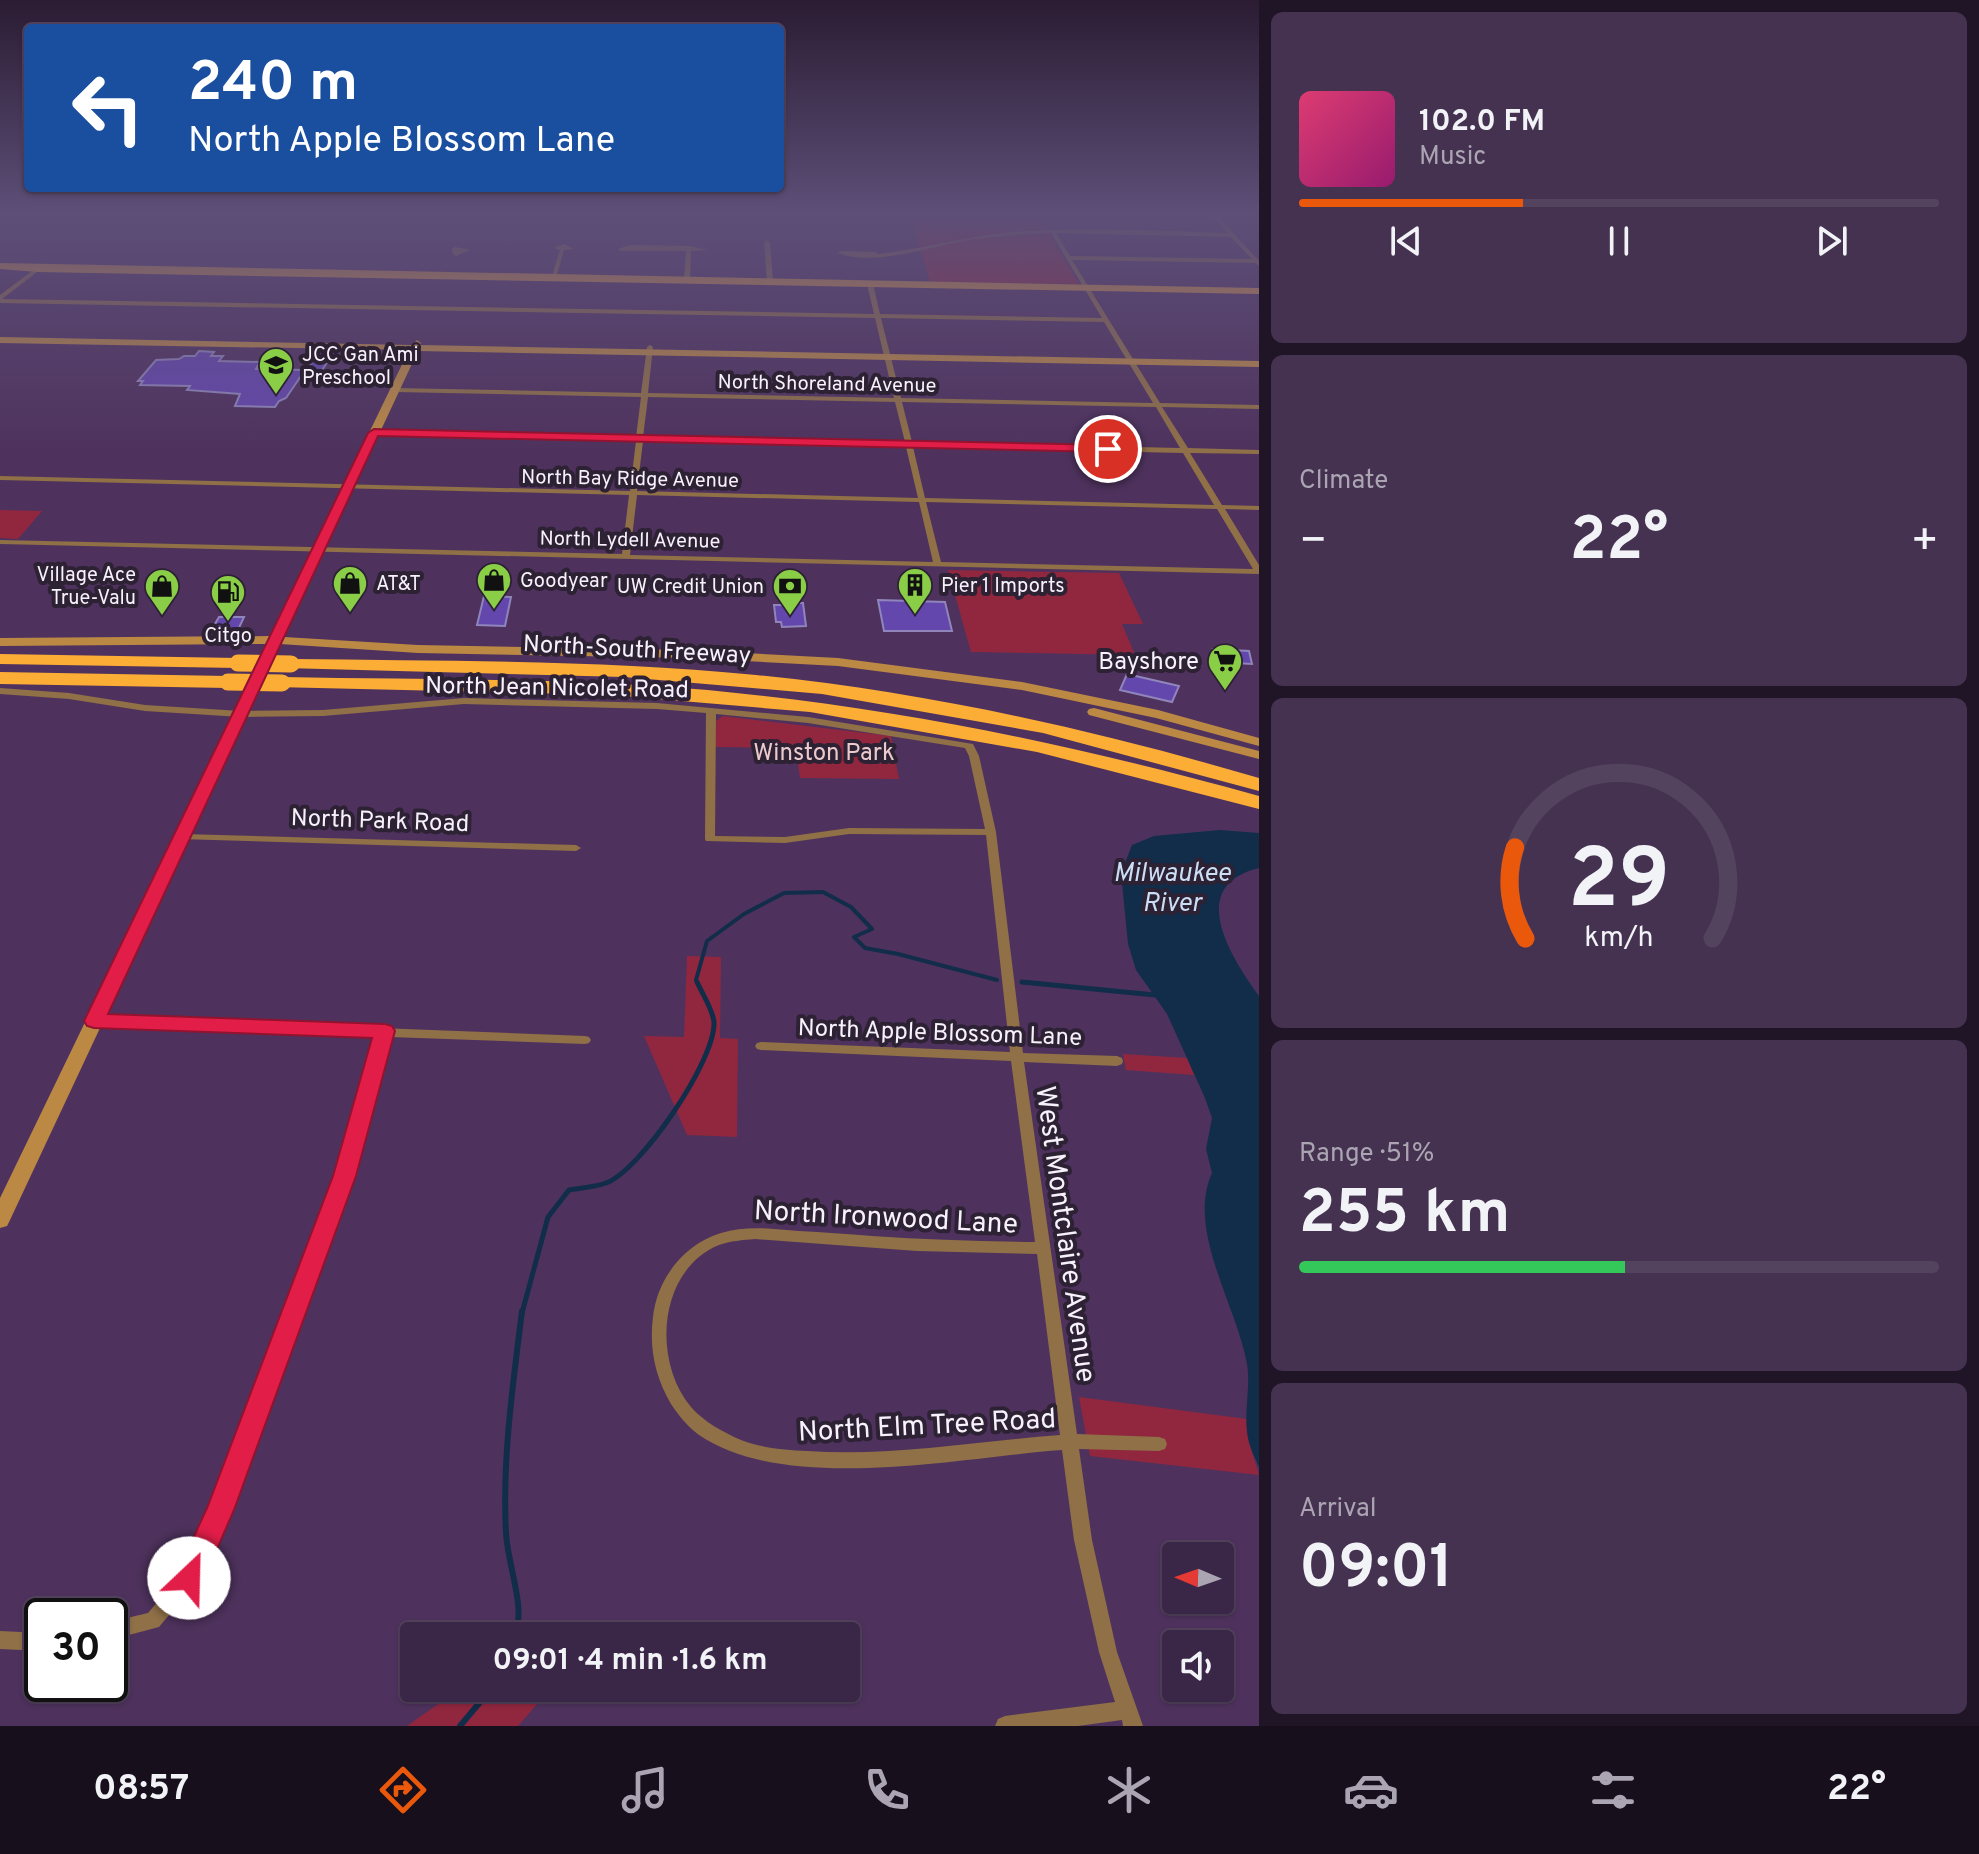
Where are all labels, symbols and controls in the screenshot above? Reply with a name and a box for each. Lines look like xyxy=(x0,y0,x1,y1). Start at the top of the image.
text: 240 m xyxy=(188,50,358,120)
icon: left xyxy=(56,56,160,160)
text: 102.0 FM xyxy=(1419,104,1545,141)
text: North Apple Blossom Lane xyxy=(188,119,615,165)
text: Music xyxy=(1419,141,1486,174)
icon: previous xyxy=(1384,219,1428,263)
icon: pause xyxy=(1597,219,1641,263)
icon: next xyxy=(1810,219,1854,263)
place label: JCC Gan Ami Preschool xyxy=(302,343,419,392)
school or university icon: JCC Gan Ami Preschool xyxy=(257,346,295,396)
street label: North Shoreland Avenue xyxy=(717,370,937,400)
pin xyxy=(1074,415,1142,483)
icon: arrive xyxy=(1086,427,1130,471)
street label: North Bay Ridge Avenue xyxy=(521,465,739,495)
text: Climate xyxy=(1299,465,1388,498)
text: 22° xyxy=(1570,505,1668,581)
text: − xyxy=(1299,515,1327,571)
text: + xyxy=(1911,515,1939,571)
street label: North Lydell Avenue xyxy=(539,526,720,556)
shop icon: Goodyear xyxy=(475,561,513,611)
place label: Village Ace True-Valu xyxy=(36,563,136,612)
shop icon: AT&T xyxy=(331,564,369,614)
building icon: Pier 1 Imports xyxy=(896,566,934,616)
shop icon: Village Ace True-Valu xyxy=(143,567,181,617)
bank icon: UW Credit Union xyxy=(771,567,809,617)
place label: Goodyear xyxy=(520,569,608,595)
place label: AT&T xyxy=(376,572,421,598)
fuel station icon: Citgo xyxy=(209,573,247,623)
place label: Pier 1 Imports xyxy=(941,574,1065,600)
place label: UW Credit Union xyxy=(617,575,764,601)
place label: Citgo xyxy=(204,624,252,650)
street label: North-South Freeway xyxy=(522,630,752,672)
supermarket icon: Bayshore xyxy=(1206,642,1244,692)
place label: Bayshore xyxy=(1098,648,1199,678)
street label: North Jean Nicolet Road xyxy=(425,672,689,706)
park label: Winston Park xyxy=(753,739,895,769)
street label: North Park Road xyxy=(290,804,470,840)
text: 29 xyxy=(1568,832,1670,937)
water label: Milwaukee River xyxy=(1113,858,1231,921)
text: km/h xyxy=(1584,921,1654,957)
street label: North Apple Blossom Lane xyxy=(797,1014,1083,1054)
street label: West Montclaire Avenue xyxy=(1025,1084,1103,1385)
text: Range · 51% xyxy=(1299,1138,1434,1171)
text: 255 km xyxy=(1299,1178,1510,1254)
street label: North Ironwood Lane xyxy=(753,1194,1019,1244)
street label: North Elm Tree Road xyxy=(797,1402,1057,1452)
text: Arrival xyxy=(1299,1493,1377,1526)
text: 09:01 xyxy=(1299,1533,1453,1609)
position arrow xyxy=(147,1536,231,1620)
north arrow xyxy=(1162,1542,1234,1614)
map controls xyxy=(1162,1542,1234,1702)
speed limit sign: 30 xyxy=(24,1598,128,1702)
button: sound xyxy=(1162,1630,1234,1702)
text: 09:01 · 4 min · 1.6 km xyxy=(493,1643,767,1680)
icon: directions xyxy=(375,1762,431,1818)
icon: music xyxy=(617,1762,673,1818)
icon: phone xyxy=(859,1762,915,1818)
icon: climate xyxy=(1101,1762,1157,1818)
icon: car xyxy=(1343,1762,1399,1818)
icon: filters xyxy=(1585,1762,1641,1818)
text: 08:57 xyxy=(93,1767,189,1813)
text: 22° xyxy=(1827,1767,1886,1813)

